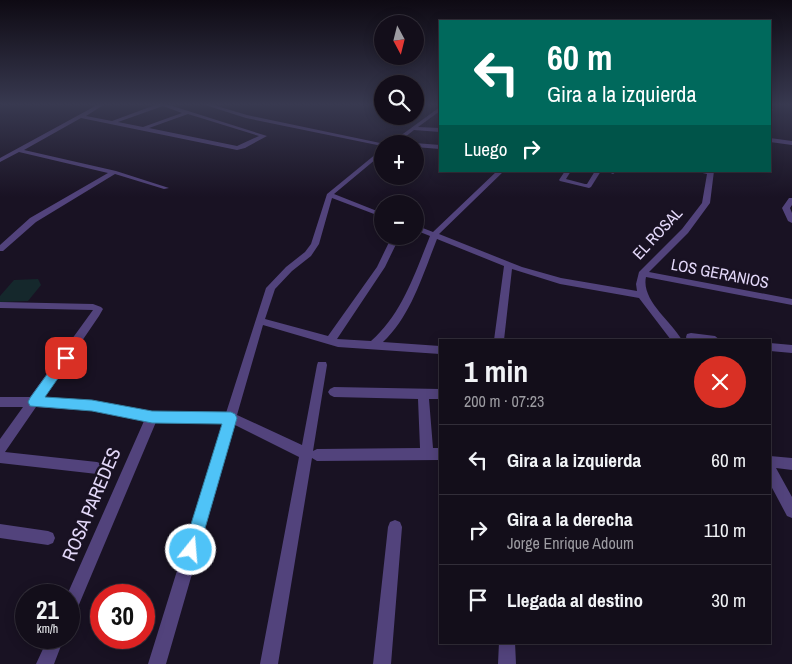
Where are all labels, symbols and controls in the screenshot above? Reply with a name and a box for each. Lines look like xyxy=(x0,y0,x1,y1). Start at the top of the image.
north arrow xyxy=(374,15,424,65)
map controls xyxy=(374,15,424,245)
text: 60 m xyxy=(547,34,612,81)
icon: left xyxy=(464,40,529,105)
button: search xyxy=(374,75,424,125)
text: Gira a la izquierda xyxy=(547,79,696,109)
button: + xyxy=(374,135,424,185)
icon: right xyxy=(517,135,545,163)
text: Luego xyxy=(464,136,507,162)
button: − xyxy=(374,195,424,245)
street label: EL ROSAL xyxy=(627,202,687,264)
street label: LOS GERANIOS xyxy=(669,253,771,293)
pin xyxy=(45,337,87,379)
icon: arrive xyxy=(52,344,80,372)
text: 1 min xyxy=(464,351,528,391)
button: close xyxy=(694,356,746,408)
text: 200 m · 07:23 xyxy=(464,390,544,412)
street label: ROSA PAREDES xyxy=(55,443,127,565)
icon: left xyxy=(464,446,492,474)
text: Gira a la izquierda xyxy=(507,447,641,473)
text: 60 m xyxy=(711,447,746,473)
text: Gira a la derecha xyxy=(507,506,633,532)
icon: right xyxy=(464,516,492,544)
text: 110 m xyxy=(704,517,746,543)
position arrow xyxy=(164,523,216,575)
text: Jorge Enrique Adoum xyxy=(507,532,634,554)
speed limit sign: 30 xyxy=(90,584,155,649)
icon: arrive xyxy=(464,586,492,614)
text: Llegada al destino xyxy=(507,587,643,613)
text: 30 m xyxy=(711,587,746,613)
text: 21 xyxy=(36,593,59,627)
text: km/h xyxy=(37,621,58,637)

